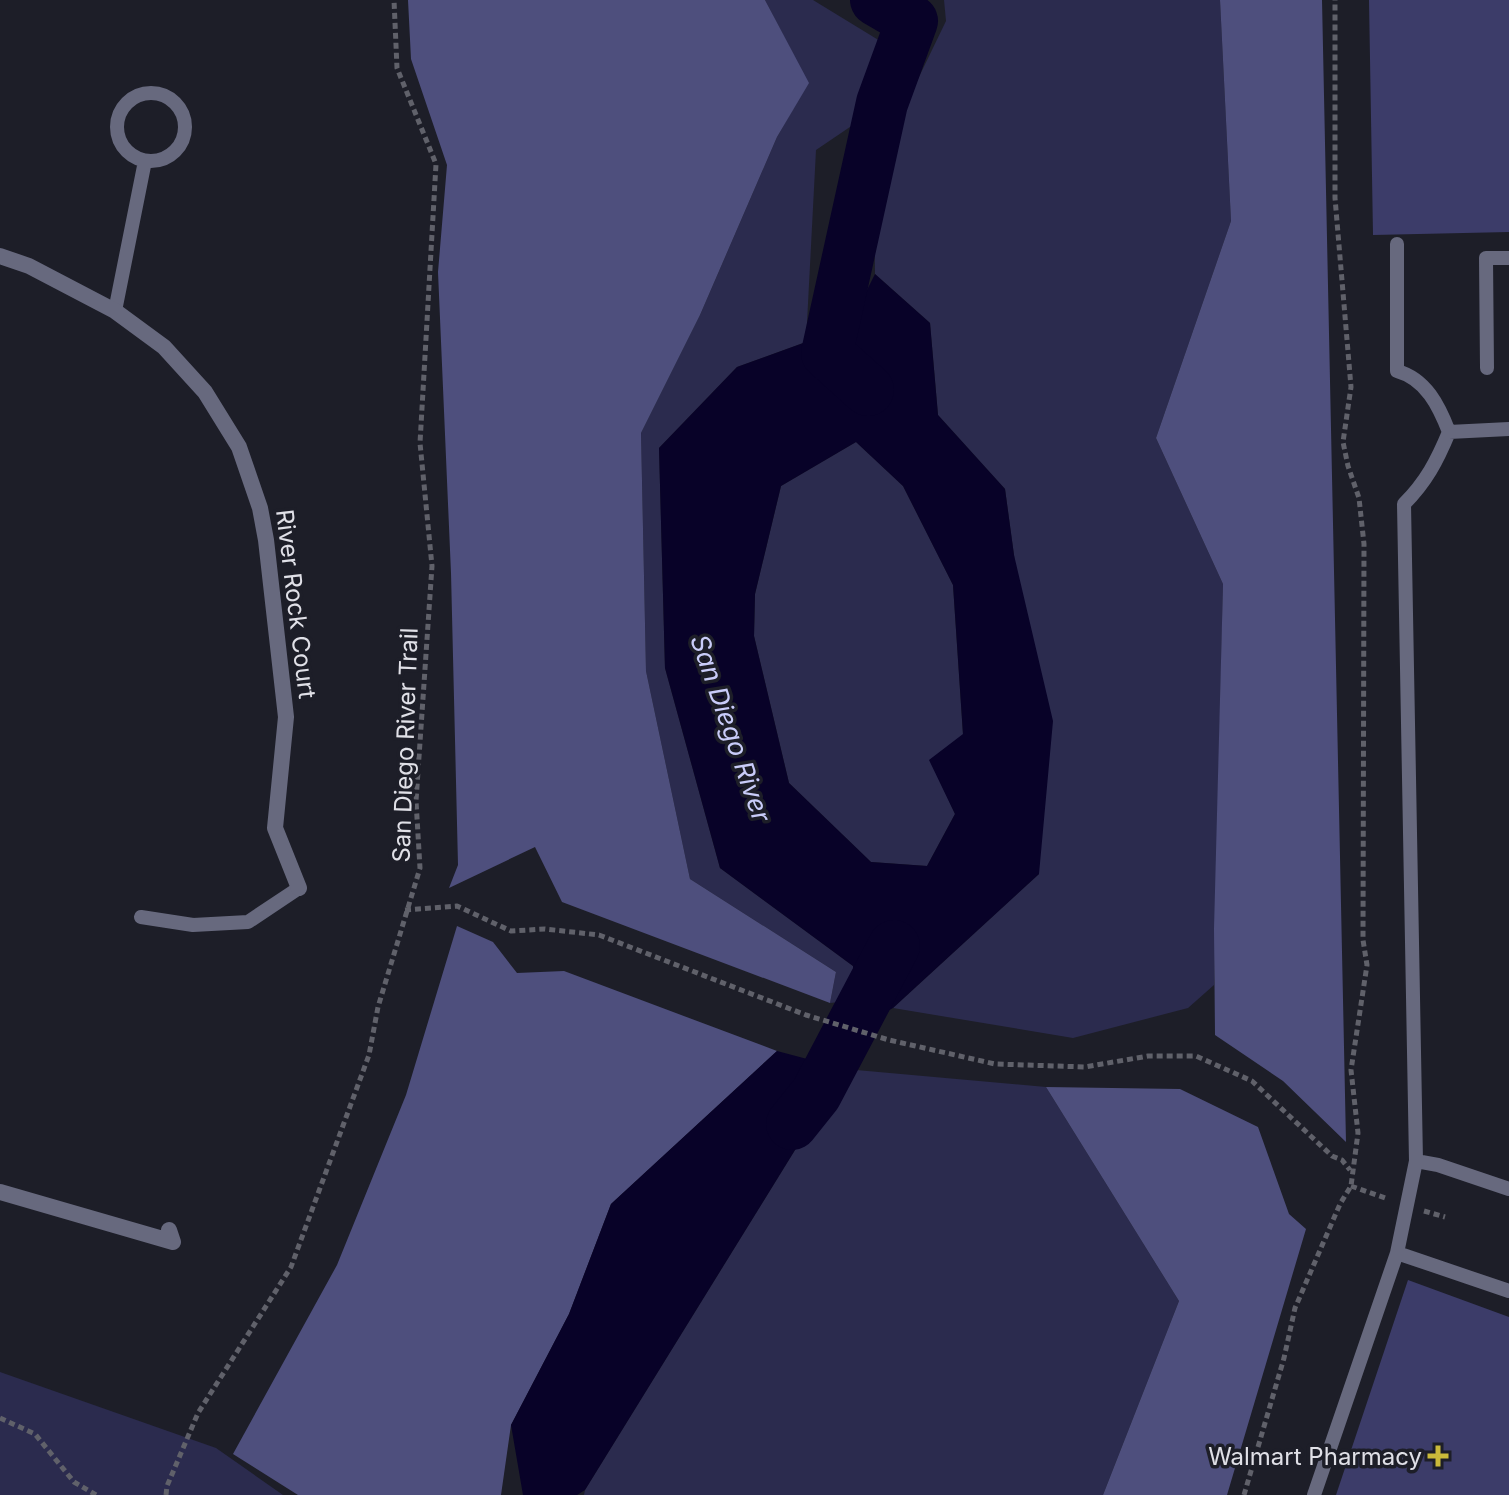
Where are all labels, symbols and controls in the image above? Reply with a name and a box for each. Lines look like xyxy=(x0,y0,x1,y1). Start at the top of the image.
street label: River Rock Court xyxy=(270,508,322,700)
street label: San Diego River Trail xyxy=(386,627,424,863)
water label: San Diego River xyxy=(684,630,778,827)
place label: Walmart Pharmacy xyxy=(1208,1442,1422,1471)
marker: Walmart Pharmacy xyxy=(1429,1447,1447,1465)

